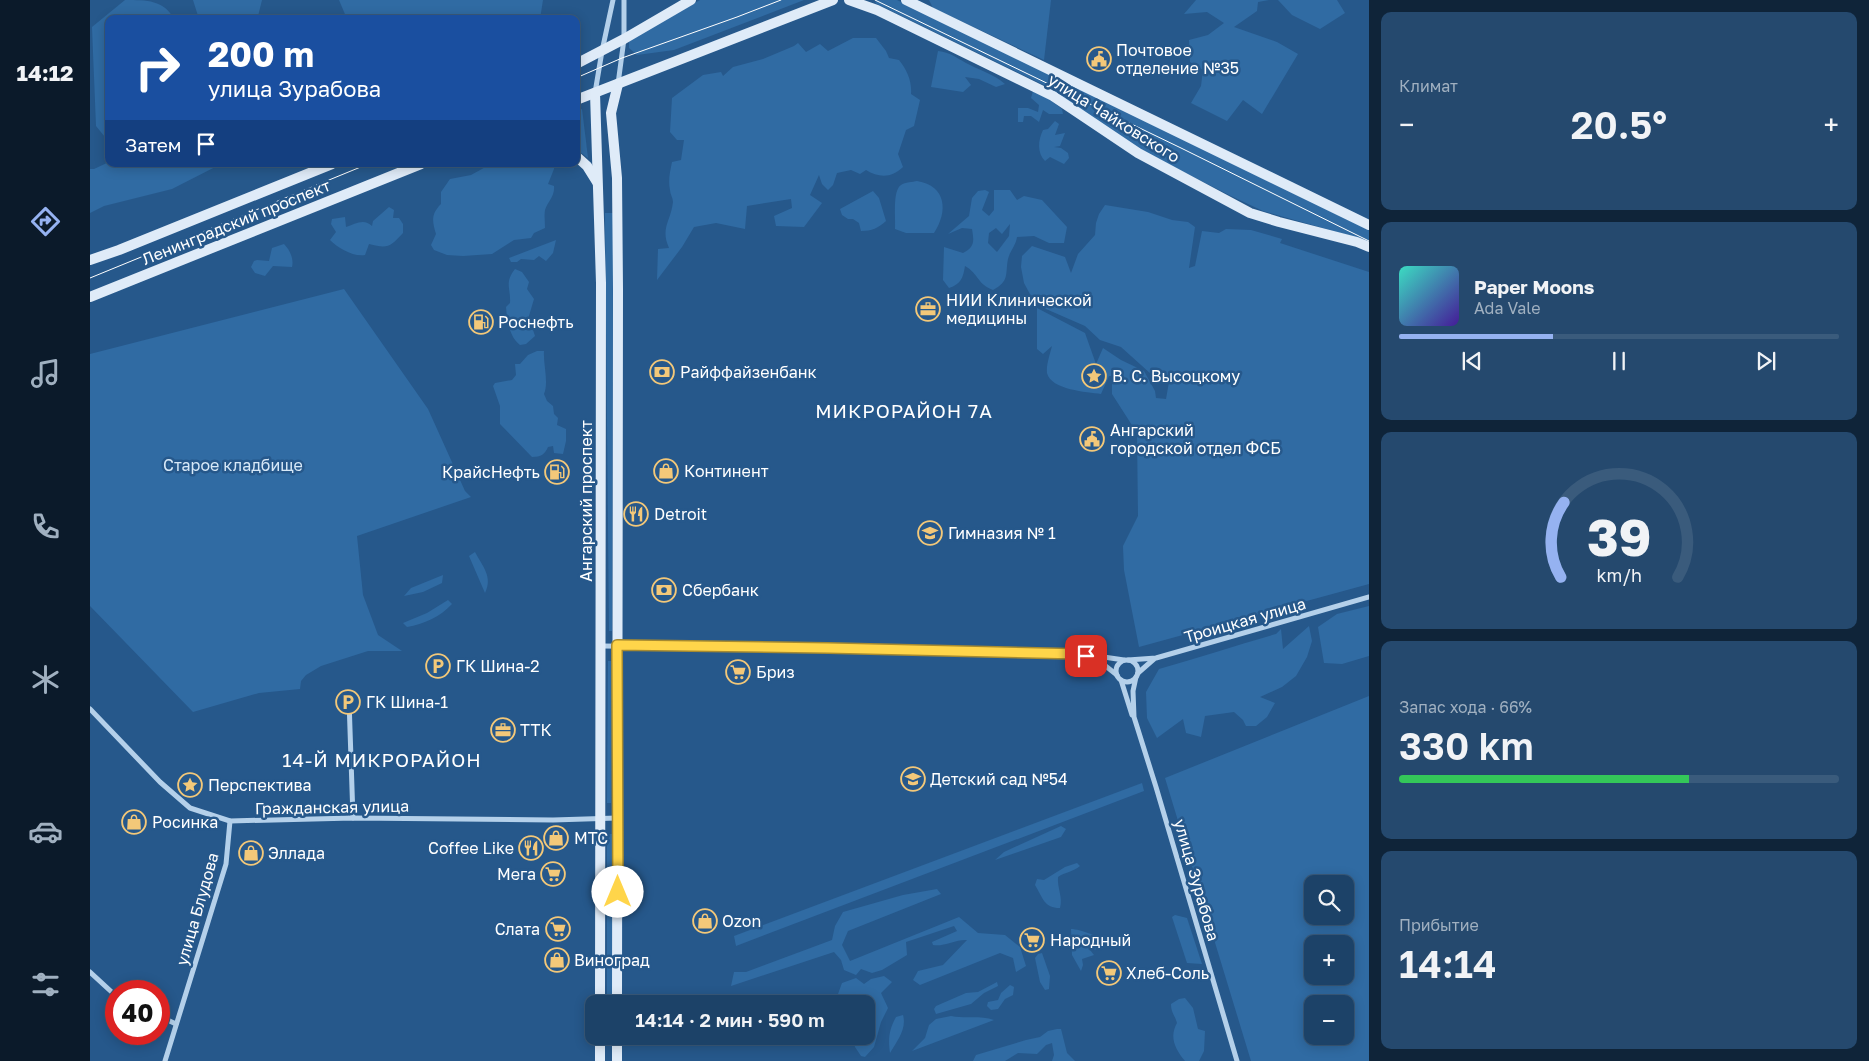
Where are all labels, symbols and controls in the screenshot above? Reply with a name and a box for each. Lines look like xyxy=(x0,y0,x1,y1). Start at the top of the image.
text: 200 m xyxy=(208,33,314,75)
icon: right xyxy=(125,35,190,100)
place label: Почтовое отделение №35 xyxy=(1116,40,1239,78)
public building icon: Почтовое отделение №35 xyxy=(1086,46,1112,72)
text: 14:12 xyxy=(17,59,73,86)
street label: улица Чайковского xyxy=(1044,69,1184,167)
text: улица Зурабова xyxy=(208,75,381,102)
text: Климат xyxy=(1399,76,1458,96)
text: 20.5° xyxy=(1571,102,1667,147)
text: − xyxy=(1399,108,1414,141)
text: + xyxy=(1824,108,1839,141)
icon: arrive xyxy=(192,130,220,158)
text: Затем xyxy=(125,133,182,156)
street label: Ленинградский проспект xyxy=(139,175,333,269)
icon: directions xyxy=(28,204,63,239)
text: Paper Moons xyxy=(1474,275,1594,298)
place label: НИИ Клинической медицины xyxy=(946,290,1092,328)
office icon: НИИ Клинической медицины xyxy=(915,296,941,322)
text: Ada Vale xyxy=(1474,298,1540,318)
fuel station icon: Роснефть xyxy=(468,309,494,335)
place label: Роснефть xyxy=(498,312,574,332)
icon: previous xyxy=(1458,347,1486,375)
icon: pause xyxy=(1605,347,1633,375)
icon: next xyxy=(1752,347,1780,375)
icon: music xyxy=(28,356,63,391)
bank icon: Райффайзенбанк xyxy=(649,359,675,385)
place label: Райффайзенбанк xyxy=(680,362,817,382)
place icon: В. С. Высоцкому xyxy=(1081,363,1107,389)
place label: В. С. Высоцкому xyxy=(1112,366,1240,386)
district label: МИКРОРАЙОН 7А xyxy=(815,399,993,422)
street label: Ангарский проспект xyxy=(576,420,596,582)
place label: Ангарский городской отдел ФСБ xyxy=(1110,420,1281,458)
public building icon: Ангарский городской отдел ФСБ xyxy=(1079,426,1105,452)
park label: Старое кладбище xyxy=(163,455,303,475)
shop icon: Континент xyxy=(653,458,679,484)
fuel station icon: КрайсНефть xyxy=(544,459,570,485)
place label: Континент xyxy=(684,461,769,481)
place label: КрайсНефть xyxy=(442,462,540,482)
restaurant icon: Detroit xyxy=(623,501,649,527)
place label: Detroit xyxy=(654,504,707,524)
text: 39 xyxy=(1587,505,1651,567)
icon: phone xyxy=(28,509,63,544)
school or university icon: Гимназия № 1 xyxy=(917,520,943,546)
place label: Гимназия № 1 xyxy=(948,523,1056,543)
text: km/h xyxy=(1596,564,1642,586)
bank icon: Сбербанк xyxy=(651,577,677,603)
place label: Сбербанк xyxy=(682,580,759,600)
street label: Троицкая улица xyxy=(1182,593,1308,647)
pin xyxy=(1065,635,1107,677)
icon: arrive xyxy=(1072,642,1100,670)
parking icon: ГК Шина-2 xyxy=(425,653,451,679)
place label: ГК Шина-2 xyxy=(456,656,540,676)
supermarket icon: Бриз xyxy=(725,659,751,685)
icon: climate xyxy=(28,662,63,697)
place label: Бриз xyxy=(756,662,795,682)
parking icon: ГК Шина-1 xyxy=(335,689,361,715)
place label: ГК Шина-1 xyxy=(366,692,448,712)
text: Запас хода · 66% xyxy=(1399,697,1532,717)
office icon: ТТК xyxy=(490,717,516,743)
place label: ТТК xyxy=(520,720,552,740)
text: 330 km xyxy=(1399,723,1534,768)
district label: 14-Й МИКРОРАЙОН xyxy=(282,748,482,771)
school or university icon: Детский сад №54 xyxy=(900,766,926,792)
place label: Детский сад №54 xyxy=(930,769,1068,789)
place icon: Перспектива xyxy=(177,772,203,798)
place label: Перспектива xyxy=(208,775,312,795)
street label: Гражданская улица xyxy=(255,796,409,818)
shop icon: Росинка xyxy=(121,809,147,835)
place label: Росинка xyxy=(152,812,218,832)
icon: car xyxy=(28,814,63,849)
street label: улица Зурабова xyxy=(1170,817,1224,943)
shop icon: МТС xyxy=(543,825,569,851)
place label: МТС xyxy=(574,828,608,848)
restaurant icon: Coffee Like xyxy=(518,835,544,861)
place label: Coffee Like xyxy=(428,838,514,858)
shop icon: Эллада xyxy=(238,840,264,866)
place label: Эллада xyxy=(268,843,325,863)
street label: улица Блудова xyxy=(171,850,223,968)
supermarket icon: Мега xyxy=(540,861,566,887)
place label: Мега xyxy=(497,864,536,884)
position arrow xyxy=(591,865,643,917)
map controls xyxy=(1304,875,1354,1045)
button: search xyxy=(1304,875,1354,925)
shop icon: Ozon xyxy=(692,908,718,934)
place label: Ozon xyxy=(722,911,761,931)
text: Прибытие xyxy=(1399,915,1479,935)
supermarket icon: Слата xyxy=(545,916,571,942)
place label: Слата xyxy=(495,919,540,939)
supermarket icon: Народный xyxy=(1019,927,1045,953)
place label: Народный xyxy=(1050,930,1131,950)
button: + xyxy=(1304,935,1354,985)
text: 14:14 xyxy=(1399,941,1497,986)
shop icon: Виноград xyxy=(544,947,570,973)
place label: Виноград xyxy=(574,950,650,970)
supermarket icon: Хлеб-Соль xyxy=(1096,960,1122,986)
place label: Хлеб-Соль xyxy=(1126,963,1209,983)
icon: filters xyxy=(28,967,63,1002)
speed limit sign: 40 xyxy=(105,980,170,1045)
button: − xyxy=(1304,995,1354,1045)
text: 14:14 · 2 мин · 590 m xyxy=(635,1008,825,1031)

